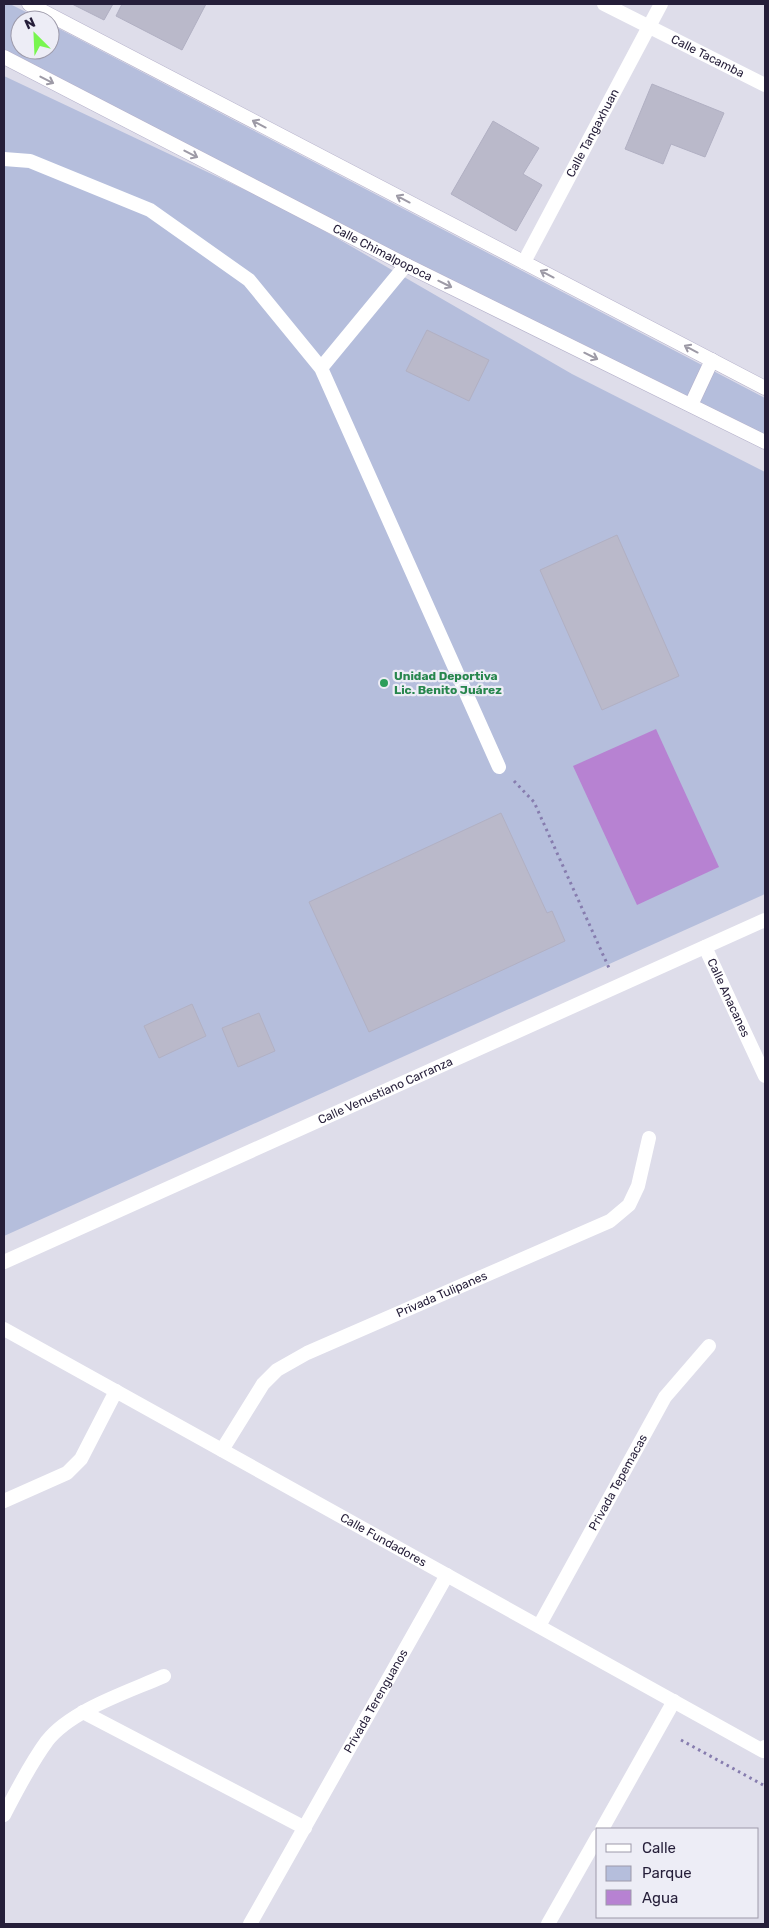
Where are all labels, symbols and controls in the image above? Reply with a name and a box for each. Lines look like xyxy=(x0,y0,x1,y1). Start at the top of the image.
north arrow xyxy=(10,10,60,60)
text: N xyxy=(22,14,38,33)
street label: Calle Tacamba xyxy=(669,32,747,80)
one-way arrow xyxy=(39,76,54,85)
street label: Calle Tangaxhuan xyxy=(563,86,622,180)
one-way arrow xyxy=(252,119,267,128)
one-way arrow xyxy=(184,149,199,159)
one-way arrow xyxy=(396,194,411,203)
street label: Calle Chimalpopoca xyxy=(330,221,435,284)
one-way arrow xyxy=(540,269,555,278)
one-way arrow xyxy=(437,280,452,290)
one-way arrow xyxy=(684,344,699,353)
one-way arrow xyxy=(583,352,598,361)
place label: Unidad Deportiva Lic. Benito Juárez xyxy=(394,669,502,697)
marker: Unidad Deportiva Lic. Benito Juárez xyxy=(378,677,390,689)
street label: Calle Anacanes xyxy=(704,956,753,1039)
street label: Calle Venustiano Carranza xyxy=(316,1054,455,1127)
street label: Privada Tulipanes xyxy=(394,1268,489,1320)
street label: Privada Tepemacas xyxy=(586,1432,650,1533)
street label: Calle Fundadores xyxy=(338,1510,429,1570)
street label: Privada Terenguanos xyxy=(341,1647,411,1755)
legend xyxy=(596,1828,759,1918)
text: Calle xyxy=(642,1839,676,1857)
text: Parque xyxy=(642,1864,692,1882)
text: Agua xyxy=(642,1889,678,1907)

